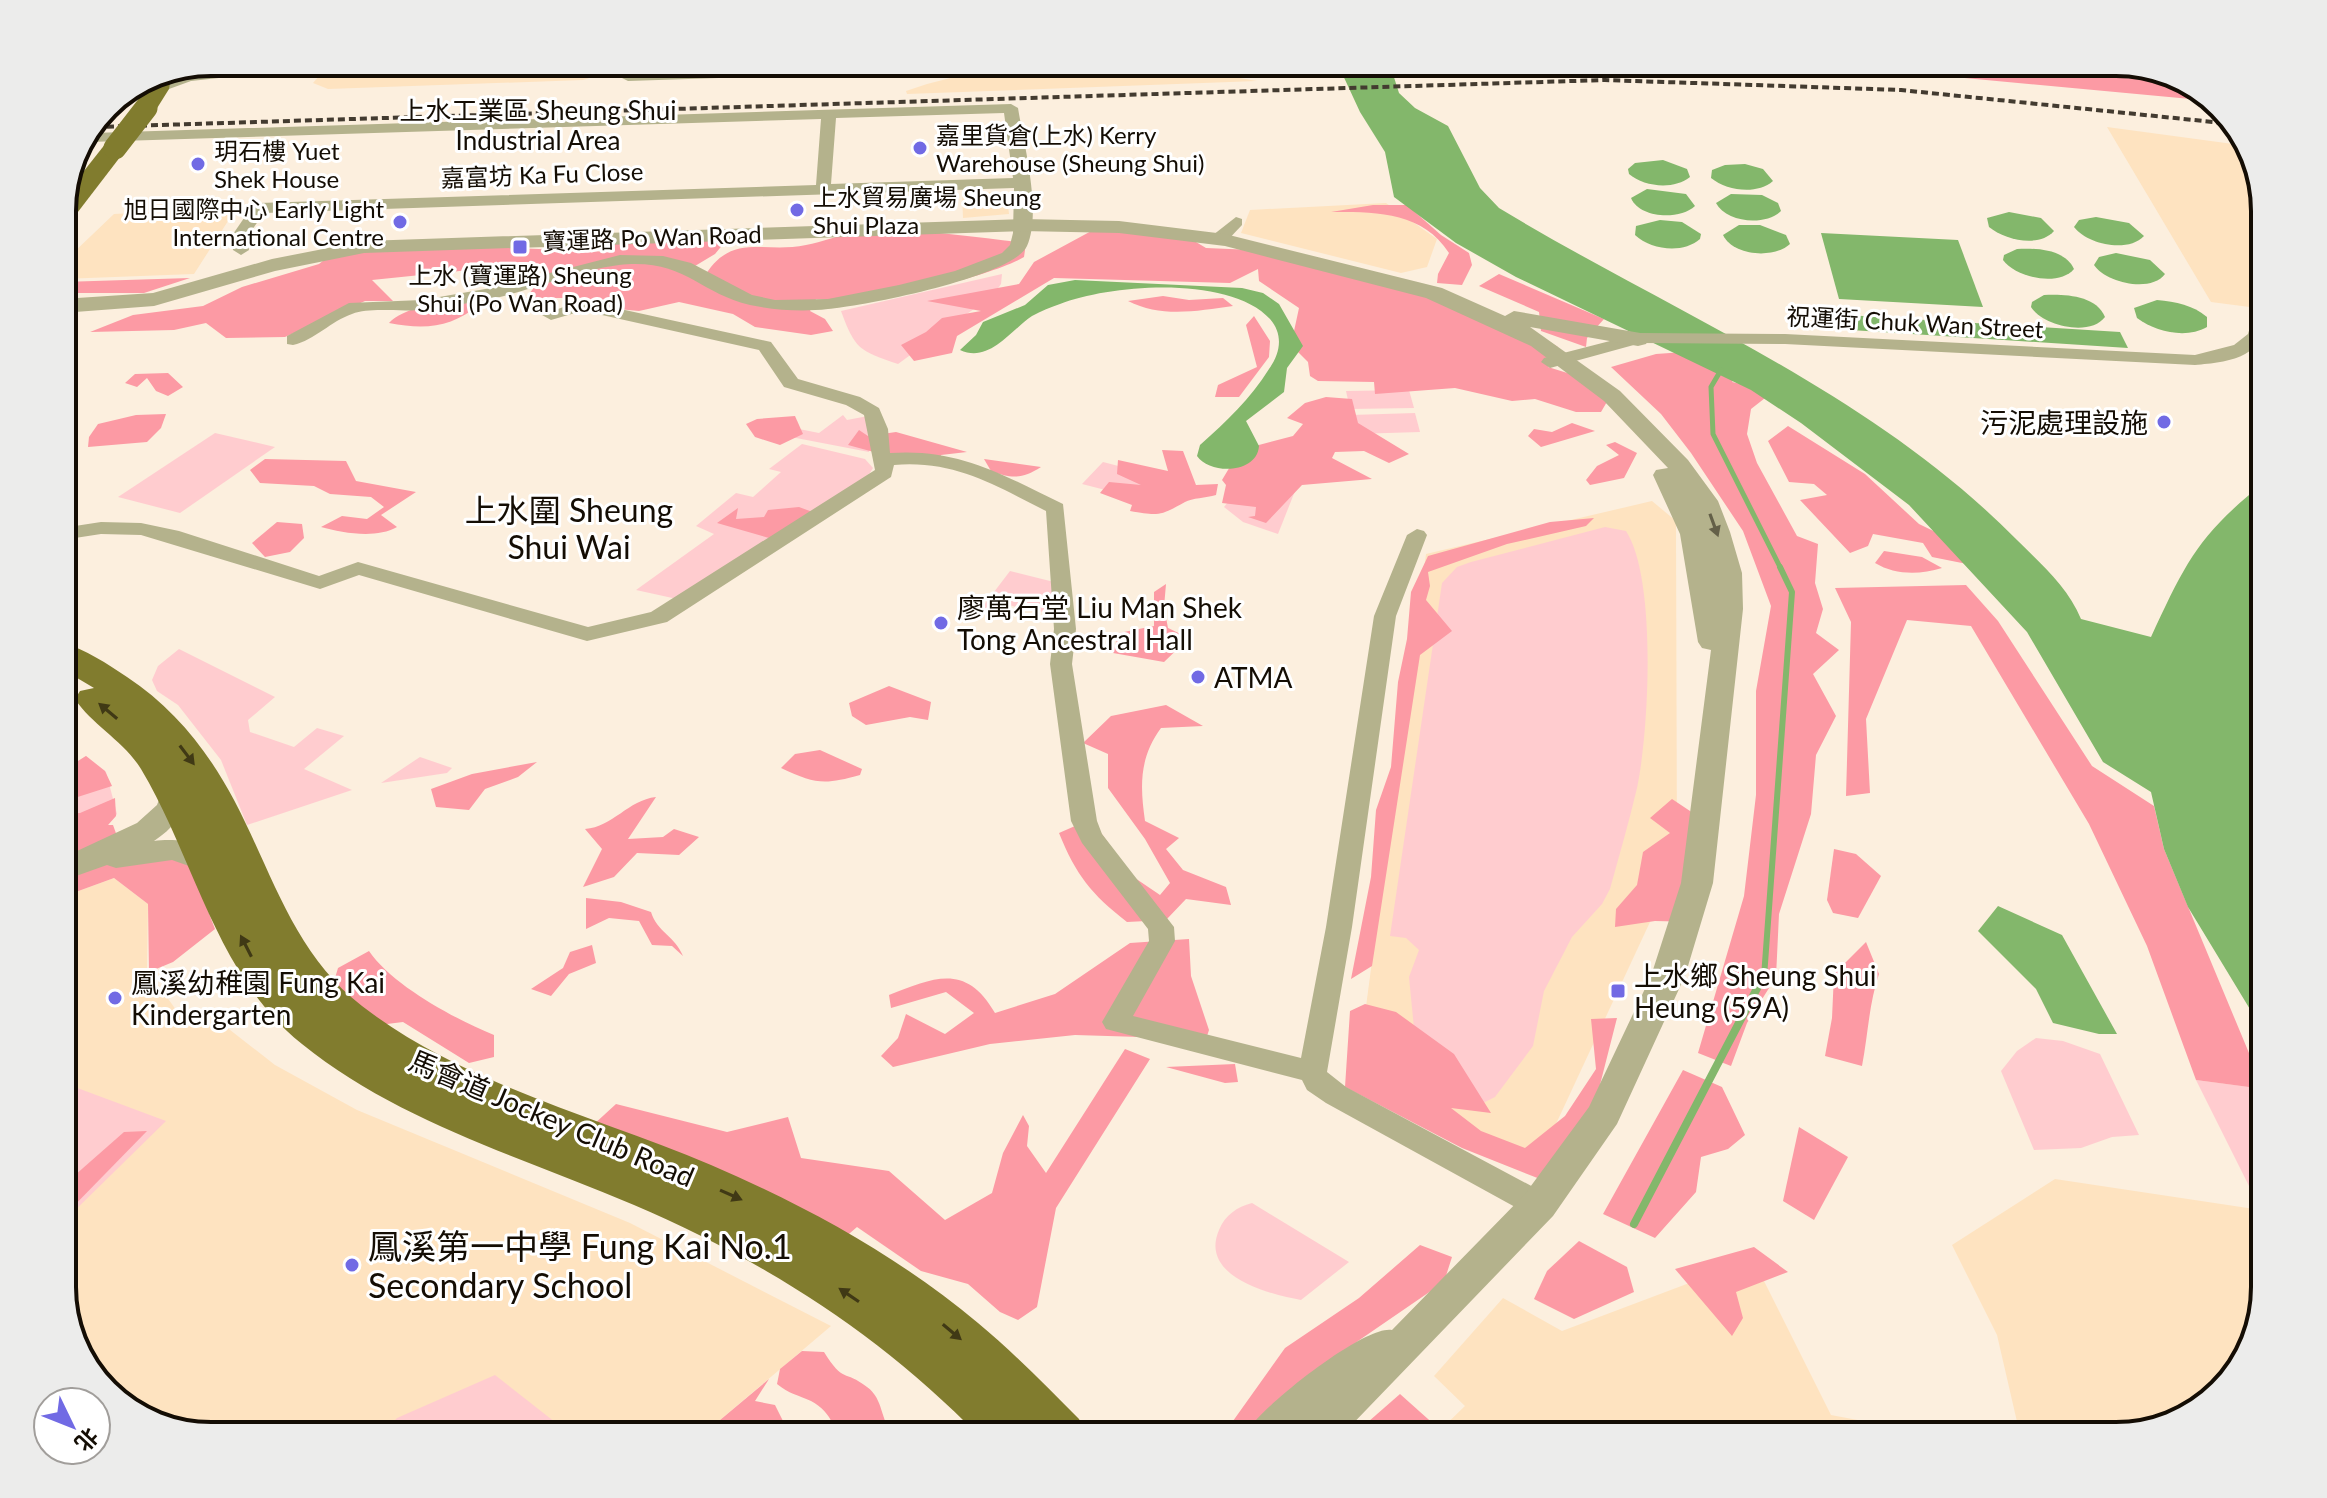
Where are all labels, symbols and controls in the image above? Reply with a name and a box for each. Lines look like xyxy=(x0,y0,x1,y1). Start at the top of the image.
district label: 上水工業區 Sheung Shui Industrial Area xyxy=(399,94,677,156)
place label: 嘉里貨倉(上水) Kerry Warehouse (Sheung Shui) xyxy=(936,120,1204,177)
place label: 玥石樓 Yuet Shek House xyxy=(214,136,340,193)
marker: 嘉里貨倉(上水) Kerry Warehouse (Sheung Shui) xyxy=(911,139,929,157)
marker: 玥石樓 Yuet Shek House xyxy=(189,155,207,173)
street label: 嘉富坊 Ka Fu Close xyxy=(440,156,644,192)
place label: 上水貿易廣場 Sheung Shui Plaza xyxy=(813,182,1041,239)
place label: 旭日國際中心 Early Light International Centre xyxy=(123,194,384,251)
marker: 上水貿易廣場 Sheung Shui Plaza xyxy=(788,201,806,219)
marker: 旭日國際中心 Early Light International Centre xyxy=(391,213,409,231)
street label: 寶運路 Po Wan Road xyxy=(542,219,762,255)
marker: 上水 (寶運路) Sheung Shui (Po Wan Road) xyxy=(511,238,529,256)
place label: 上水 (寶運路) Sheung Shui (Po Wan Road) xyxy=(408,260,632,317)
street label: 祝運街 Chuk Wan Street xyxy=(1786,301,2045,343)
place label: 污泥處理設施 xyxy=(1980,405,2148,439)
marker: 污泥處理設施 xyxy=(2155,413,2173,431)
district label: 上水圍 Sheung Shui Wai xyxy=(465,490,673,566)
one-way arrow xyxy=(1708,513,1721,537)
place label: 廖萬石堂 Liu Man Shek Tong Ancestral Hall xyxy=(957,590,1243,656)
marker: 廖萬石堂 Liu Man Shek Tong Ancestral Hall xyxy=(932,614,950,632)
place label: ATMA xyxy=(1214,660,1293,694)
marker: ATMA xyxy=(1189,668,1207,686)
one-way arrow xyxy=(99,703,119,720)
one-way arrow xyxy=(179,744,195,766)
one-way arrow xyxy=(240,935,253,958)
place label: 上水鄉 Sheung Shui Heung (59A) xyxy=(1634,958,1876,1024)
place label: 鳳溪幼稚園 Fung Kai Kindergarten xyxy=(131,965,385,1031)
marker: 上水鄉 Sheung Shui Heung (59A) xyxy=(1609,982,1627,1000)
marker: 鳳溪幼稚園 Fung Kai Kindergarten xyxy=(106,989,124,1007)
street label: 馬會道 Jockey Club Road xyxy=(404,1042,700,1194)
one-way arrow xyxy=(720,1189,743,1202)
place label: 鳳溪第一中學 Fung Kai No.1 Secondary School xyxy=(368,1225,792,1305)
marker: 鳳溪第一中學 Fung Kai No.1 Secondary School xyxy=(343,1256,361,1274)
one-way arrow xyxy=(839,1288,860,1303)
one-way arrow xyxy=(942,1323,962,1340)
north arrow xyxy=(32,1386,112,1466)
text: 北 xyxy=(70,1423,104,1457)

